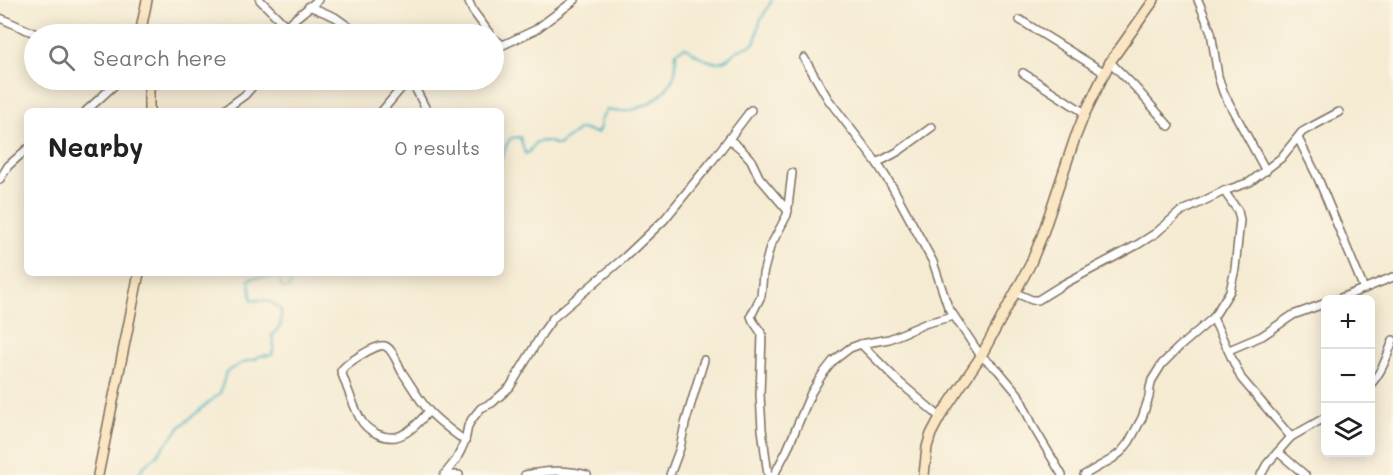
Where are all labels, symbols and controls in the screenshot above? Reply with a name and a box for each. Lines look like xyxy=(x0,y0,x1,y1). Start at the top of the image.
search box xyxy=(24,24,504,90)
icon: search xyxy=(45,41,78,74)
text: Search here xyxy=(93,43,227,72)
text: Nearby xyxy=(48,130,143,164)
text: 0 results xyxy=(395,134,480,160)
map controls xyxy=(1321,295,1375,457)
button: + xyxy=(1321,295,1375,349)
button: − xyxy=(1321,349,1375,403)
button: layers xyxy=(1321,403,1375,457)

